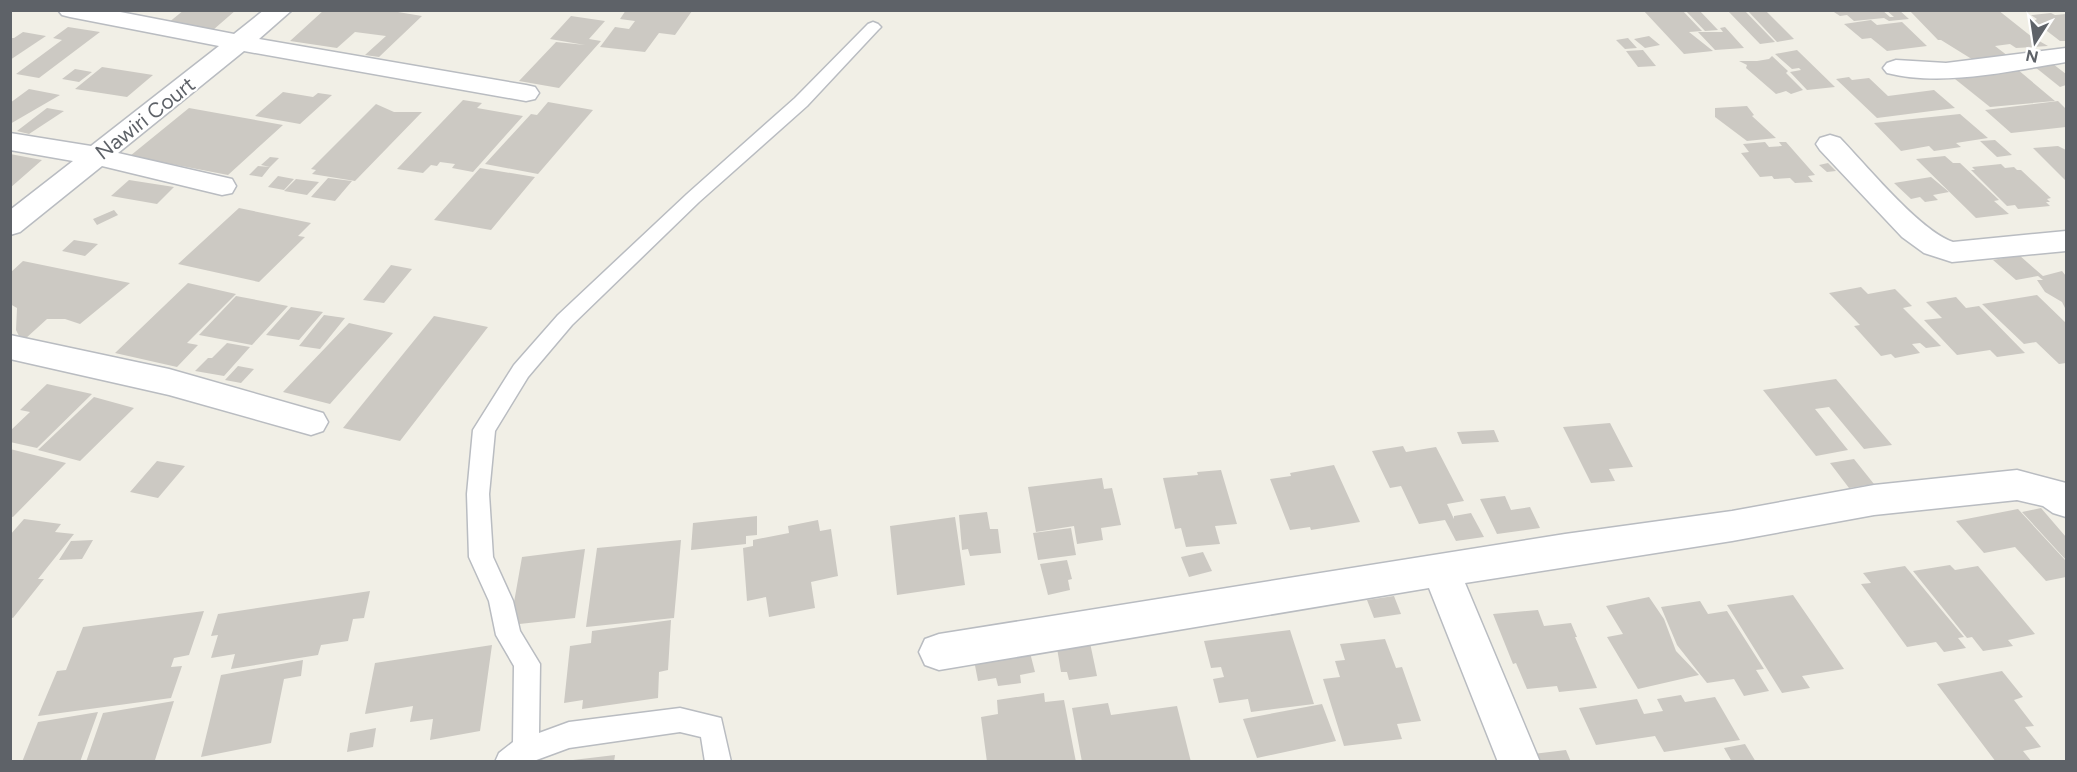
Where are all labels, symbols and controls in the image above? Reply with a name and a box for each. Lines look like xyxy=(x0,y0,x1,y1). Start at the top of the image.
north arrow xyxy=(2005,12,2065,72)
text: N xyxy=(2024,46,2040,67)
street label: Nawiri Court xyxy=(90,71,200,165)

